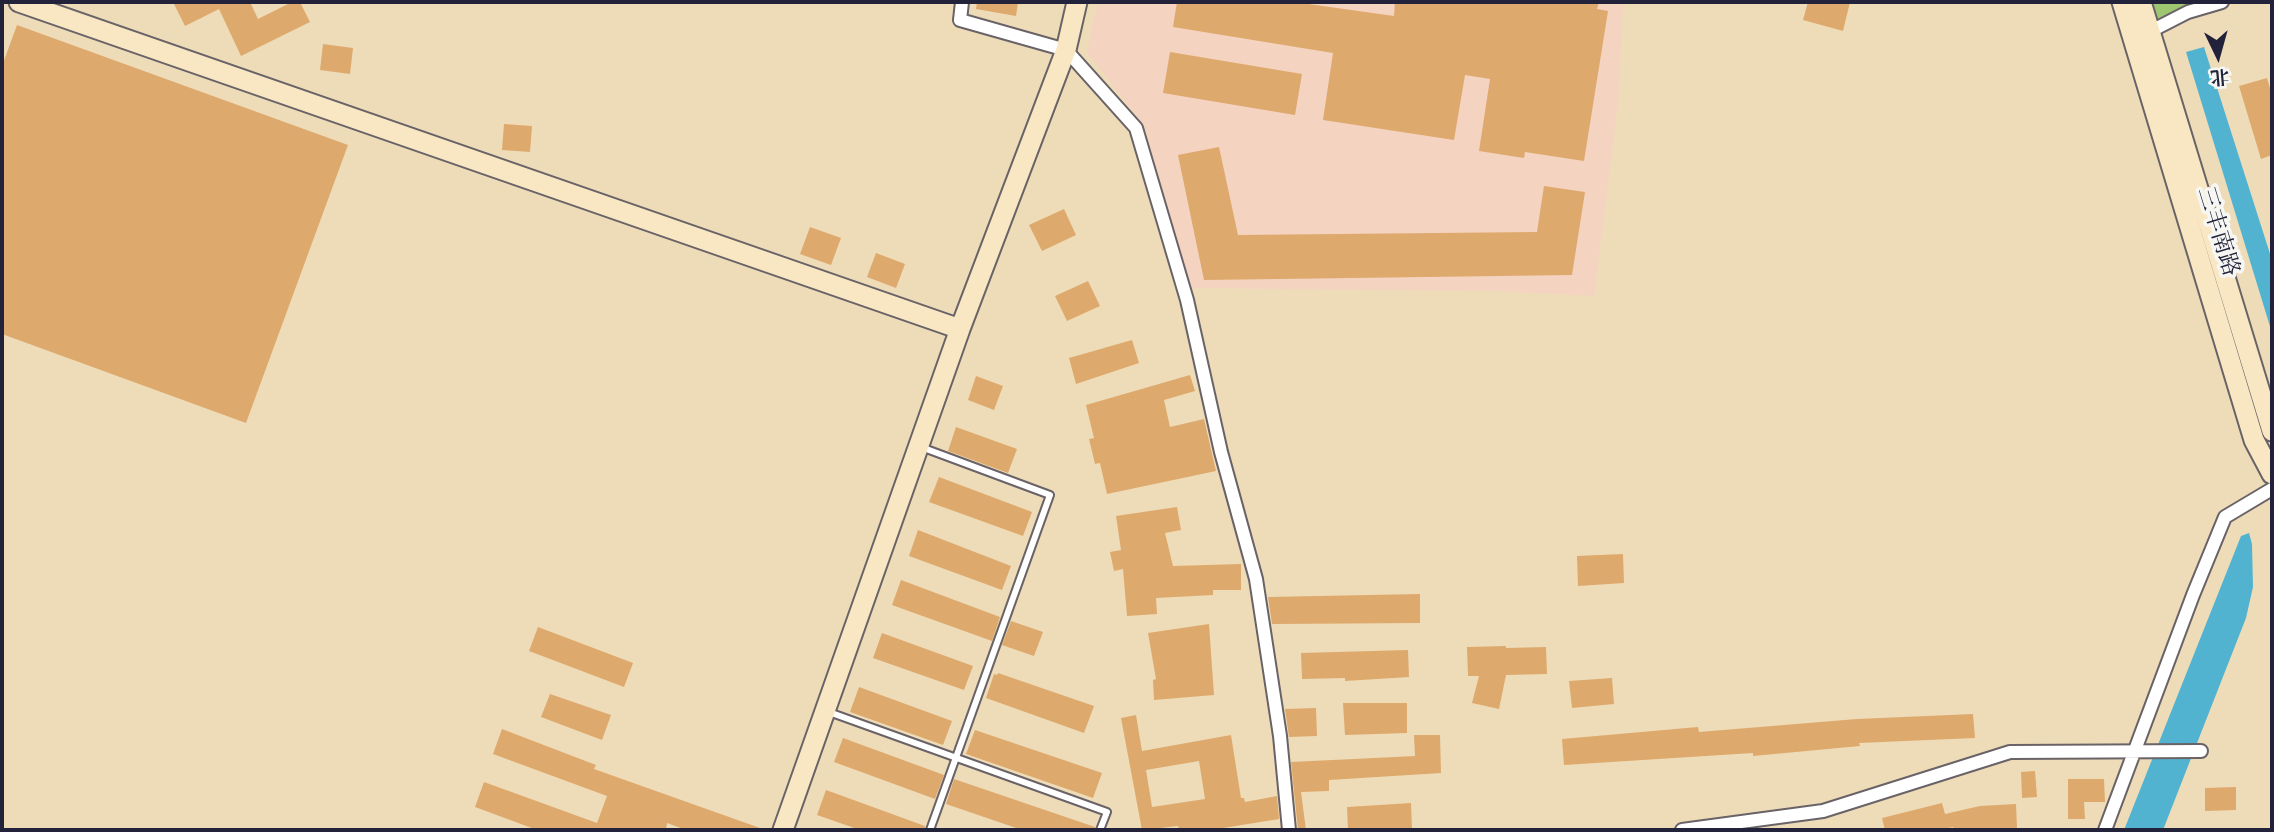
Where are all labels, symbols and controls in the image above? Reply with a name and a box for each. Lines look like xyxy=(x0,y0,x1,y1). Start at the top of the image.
north arrow xyxy=(2183,21,2253,91)
text: 北 xyxy=(2209,63,2230,91)
street label: 三丰南路 xyxy=(2190,184,2244,280)

